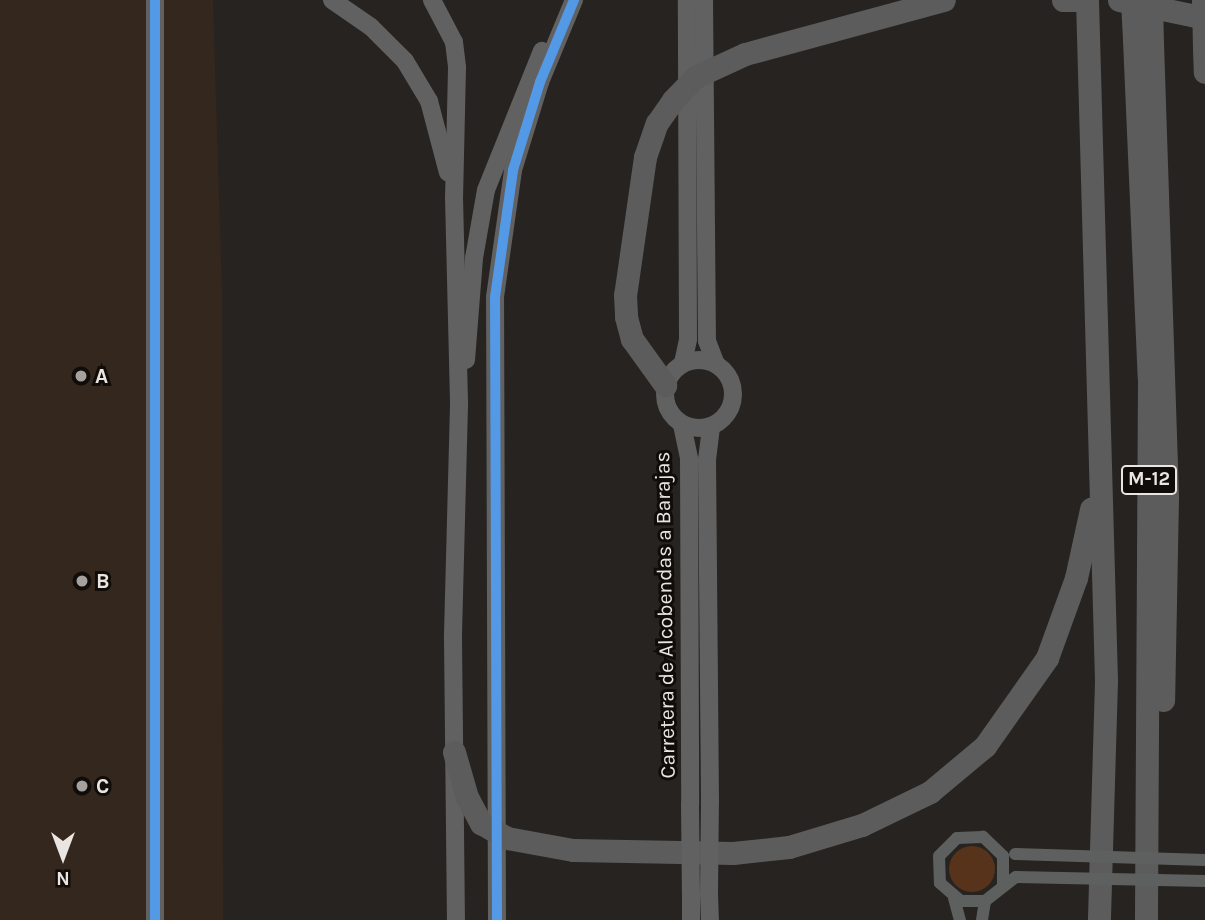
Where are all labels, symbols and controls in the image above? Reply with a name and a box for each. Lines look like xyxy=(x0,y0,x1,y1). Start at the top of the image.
place label: A xyxy=(95,363,108,389)
marker: A xyxy=(73,368,89,384)
street label: Carretera de Alcobendas a Barajas xyxy=(650,451,680,779)
road number: M-12 xyxy=(1121,464,1177,495)
place label: B xyxy=(96,568,110,594)
marker: B xyxy=(74,573,90,589)
place label: C xyxy=(96,773,109,799)
marker: C xyxy=(74,778,90,794)
north arrow xyxy=(28,822,98,892)
text: N xyxy=(56,867,70,889)

